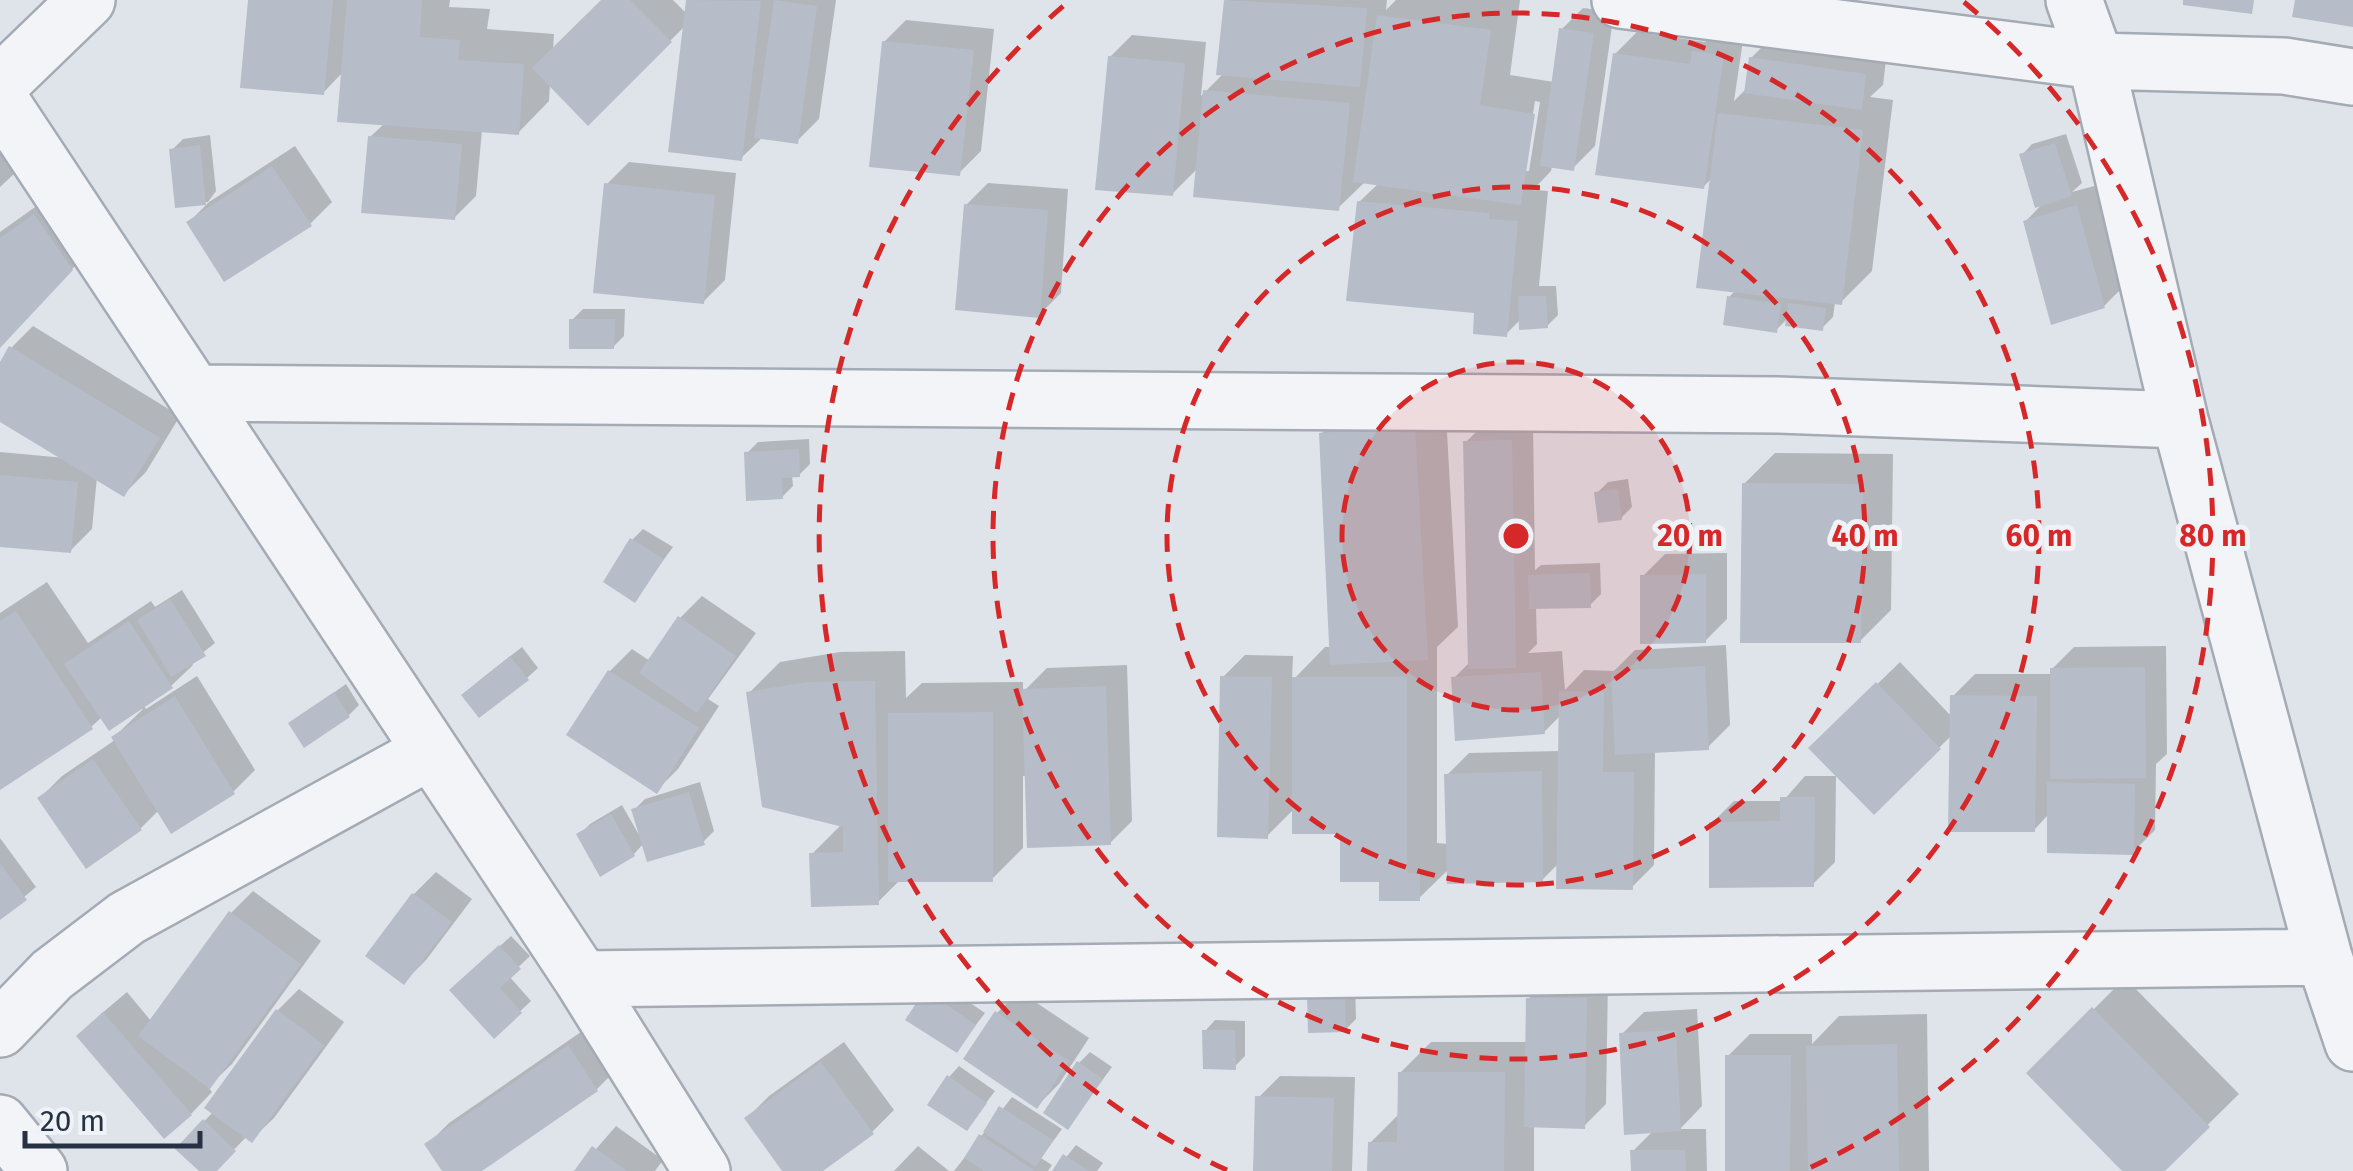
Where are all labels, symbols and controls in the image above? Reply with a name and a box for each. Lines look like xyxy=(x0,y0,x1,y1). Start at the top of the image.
centre of rings xyxy=(1498,518,1534,554)
text: 20 m xyxy=(1657,518,1723,554)
text: 40 m xyxy=(1832,518,1898,554)
text: 60 m xyxy=(2006,518,2072,554)
text: 80 m xyxy=(2179,518,2247,554)
scale bar xyxy=(25,1086,200,1148)
text: 20 m xyxy=(40,1103,105,1139)

